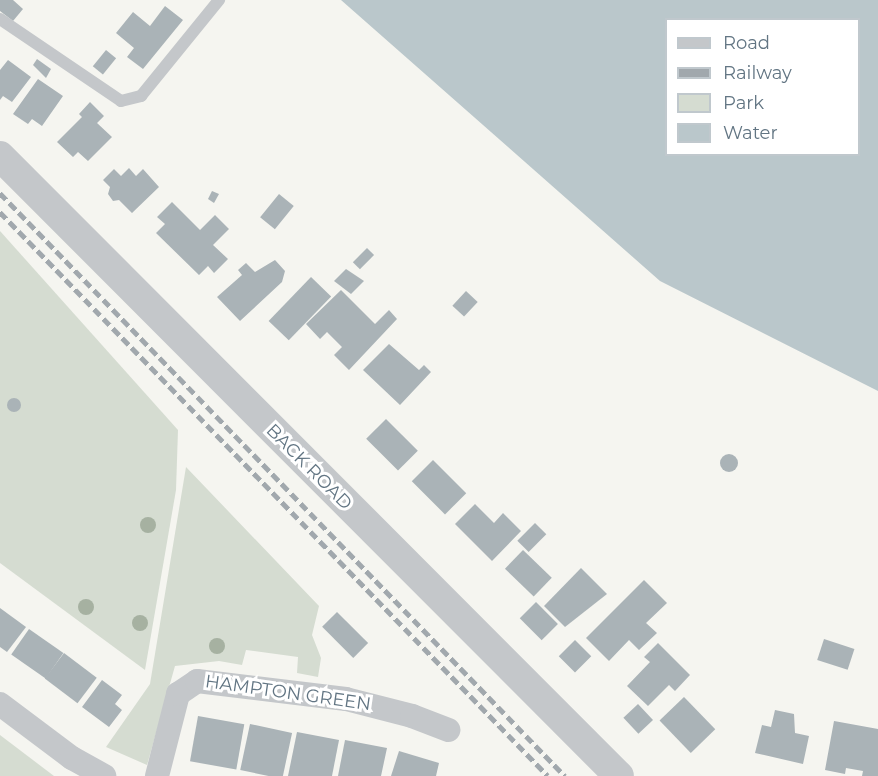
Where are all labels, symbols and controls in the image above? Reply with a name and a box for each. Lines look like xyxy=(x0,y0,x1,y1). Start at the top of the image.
legend xyxy=(665,18,860,156)
text: Road xyxy=(723,32,770,54)
text: Railway xyxy=(723,62,792,84)
text: Park xyxy=(723,92,764,114)
text: Water xyxy=(723,122,778,144)
street label: BACK ROAD xyxy=(262,420,356,514)
street label: HAMPTON GREEN xyxy=(204,671,372,715)

